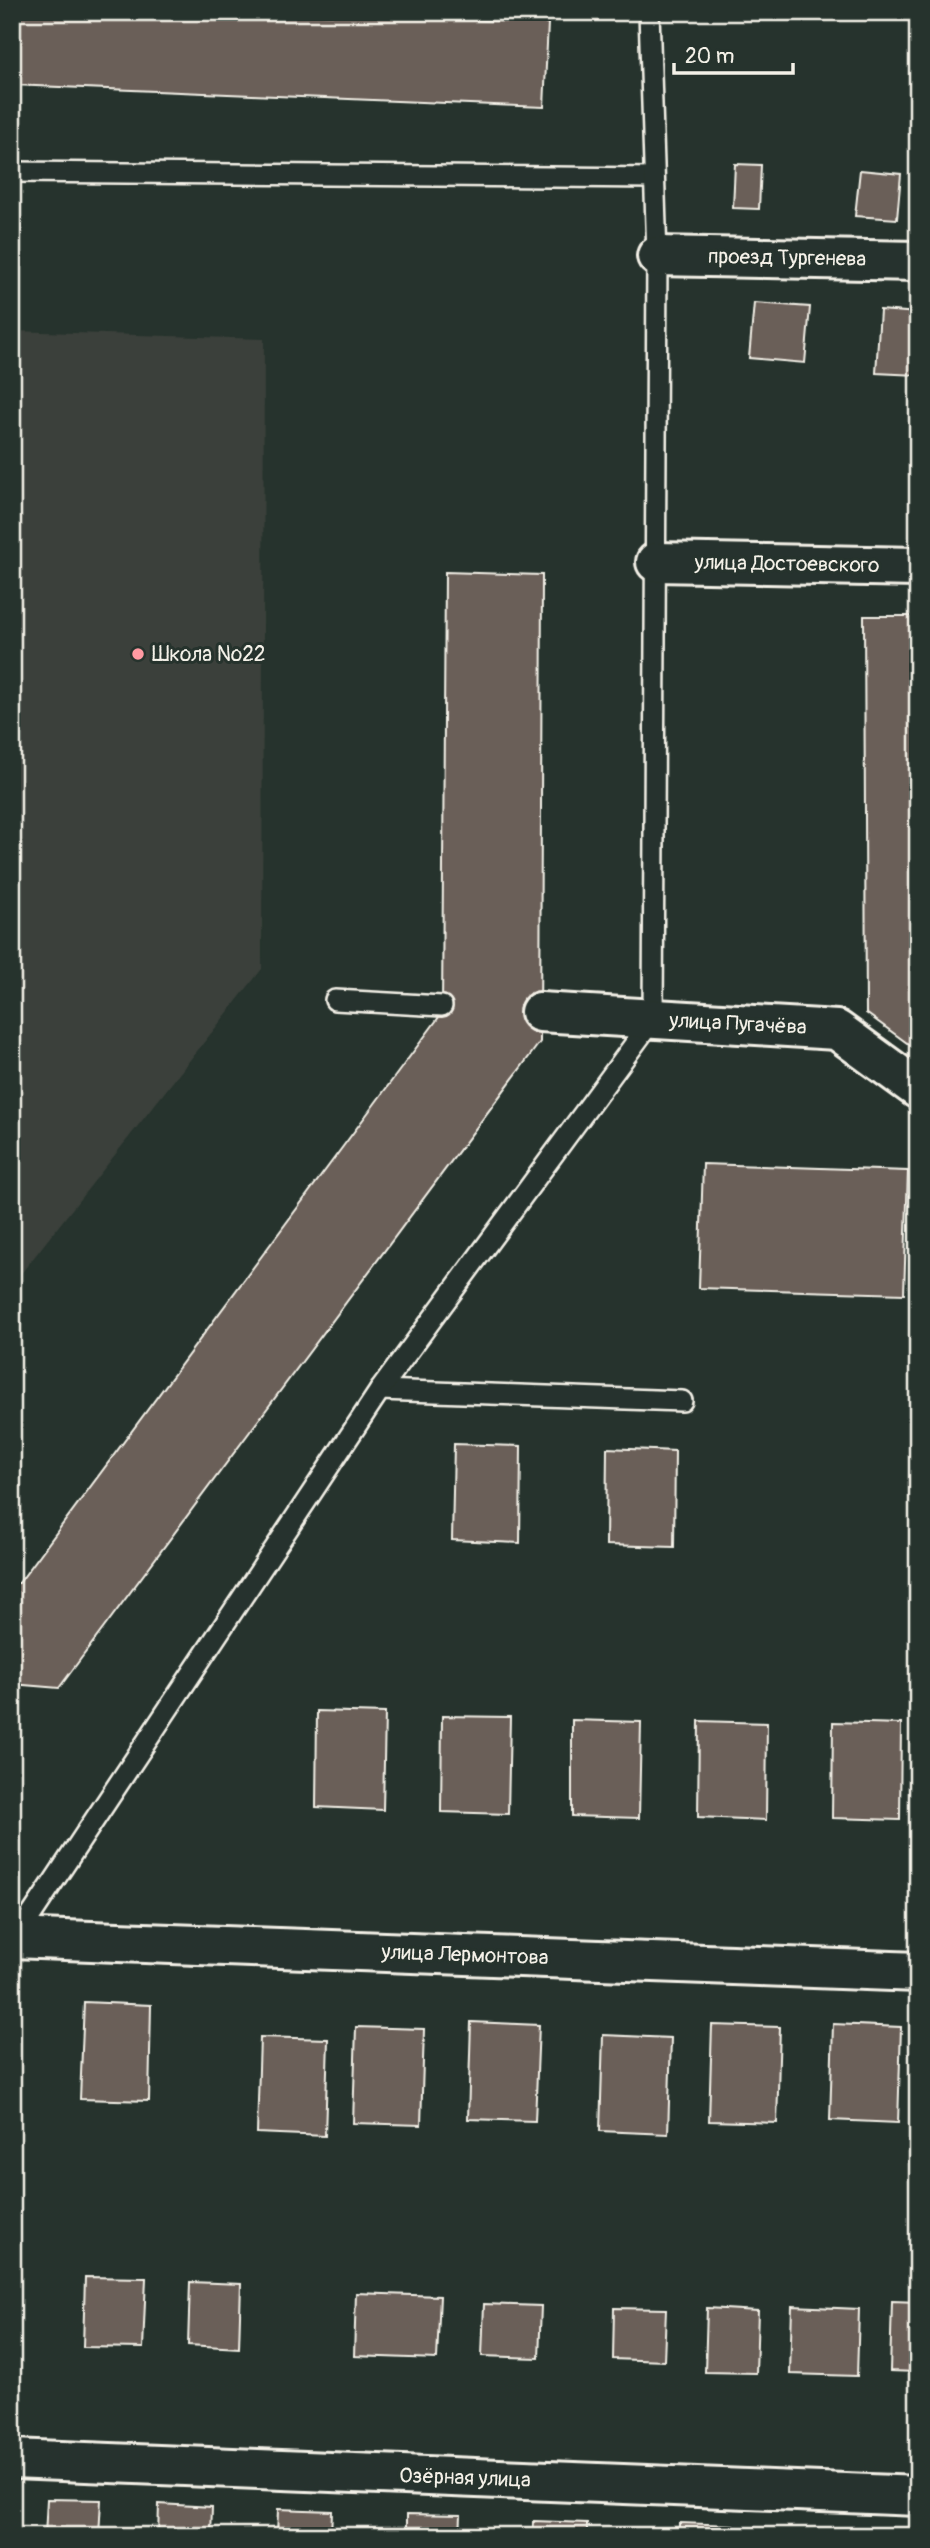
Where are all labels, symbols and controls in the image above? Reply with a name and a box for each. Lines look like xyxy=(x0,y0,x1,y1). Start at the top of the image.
scale bar xyxy=(674,32,794,76)
text: 20 m xyxy=(685,43,734,70)
street label: проезд Тургенева xyxy=(708,243,866,273)
street label: улица Достоевского xyxy=(693,549,880,579)
place label: Школа №22 xyxy=(152,641,266,668)
marker: Школа №22 xyxy=(130,646,146,662)
street label: улица Пугачёва xyxy=(668,1007,807,1041)
street label: улица Лермонтова xyxy=(380,1939,549,1971)
street label: Озёрная улица xyxy=(399,2462,531,2494)

